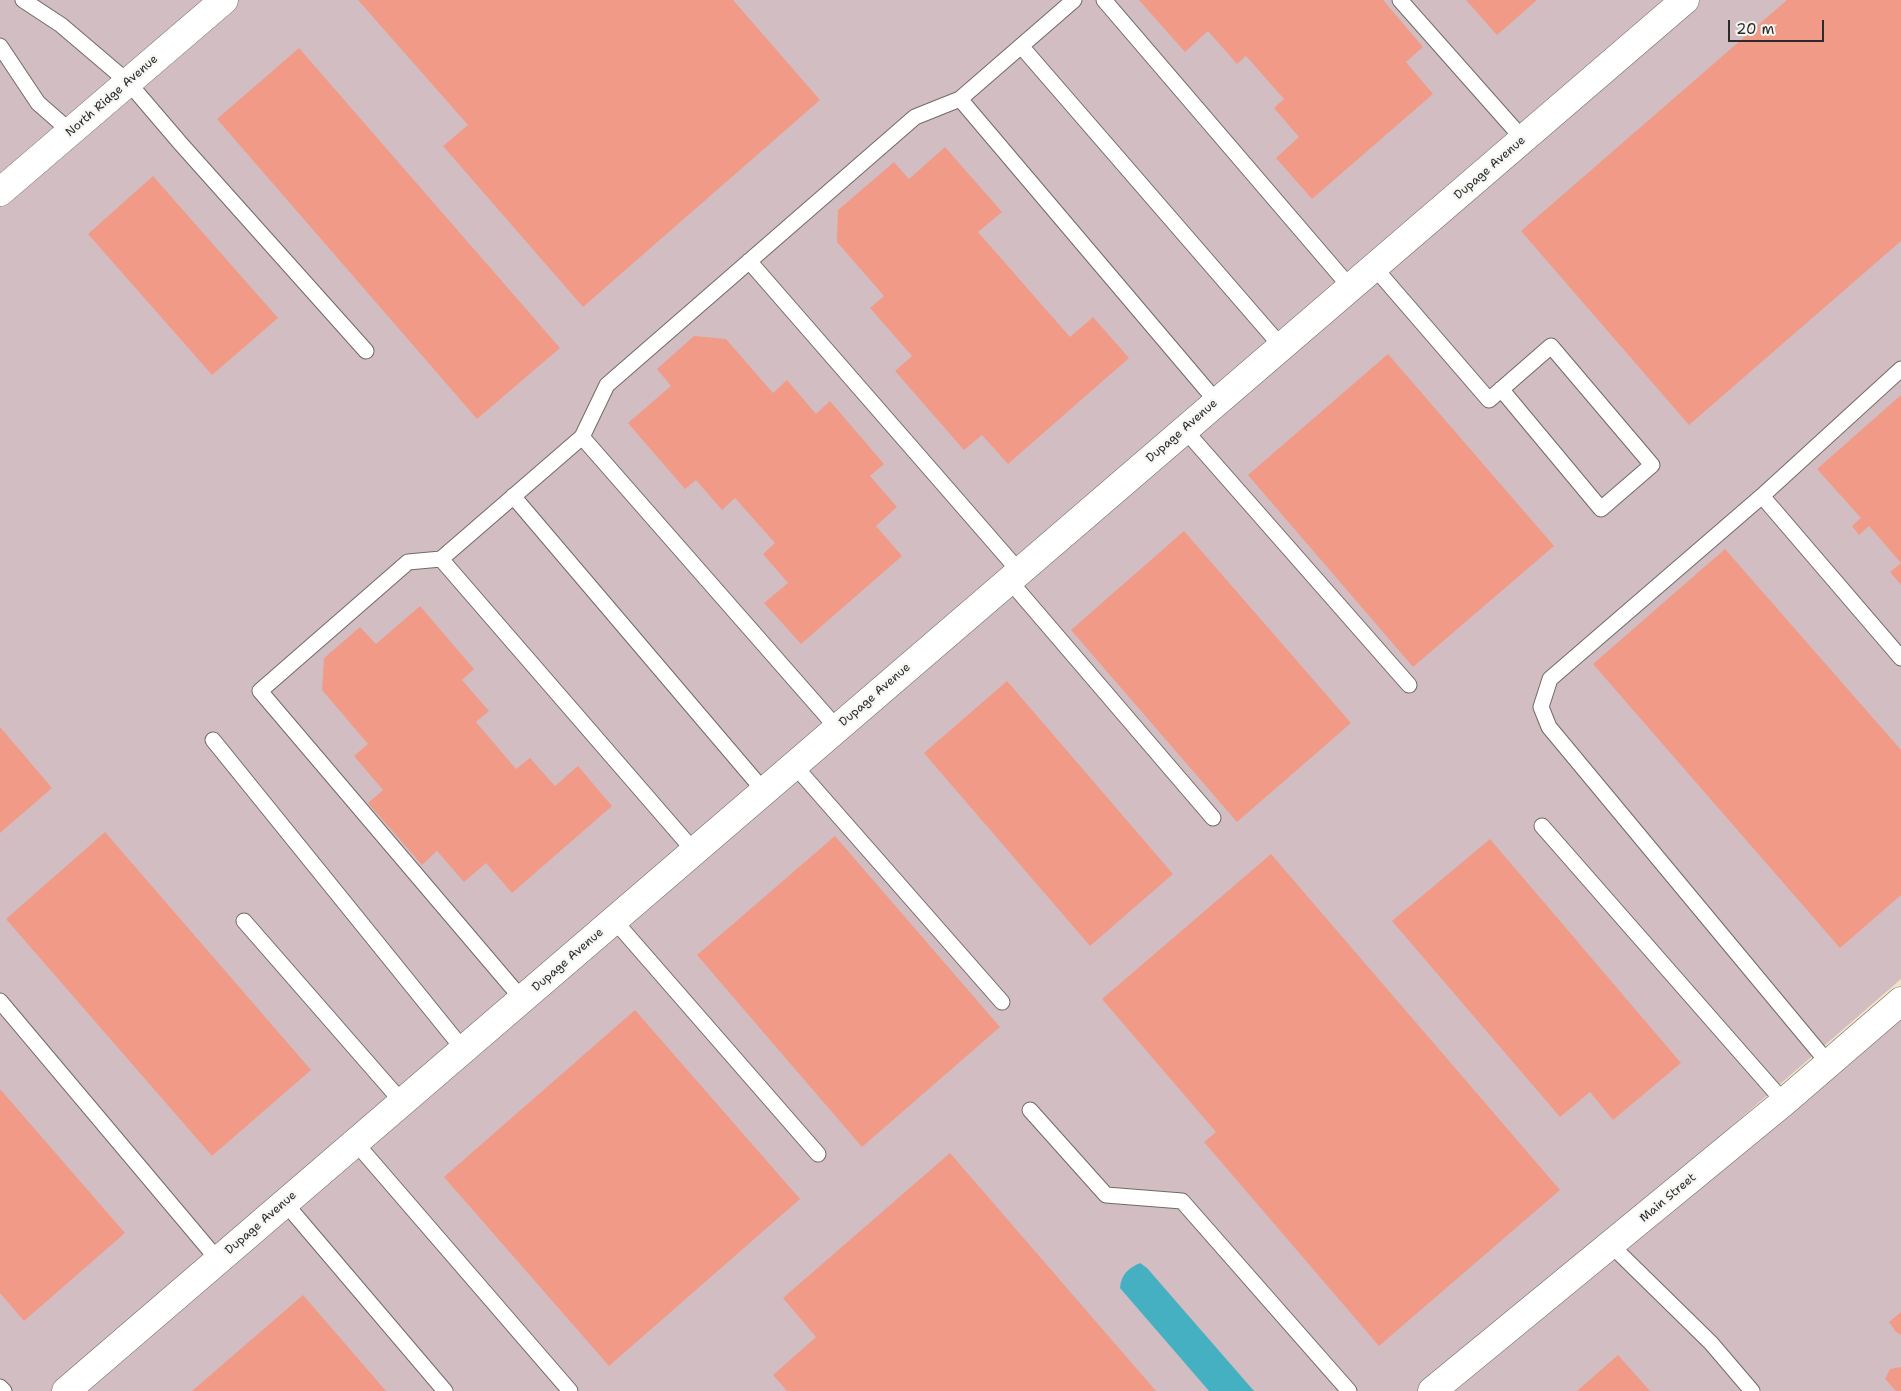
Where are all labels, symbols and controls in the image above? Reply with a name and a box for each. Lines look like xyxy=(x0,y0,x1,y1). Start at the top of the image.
scale bar xyxy=(1731,10,1827,42)
text: 20 m xyxy=(1736,19,1775,39)
street label: North Ridge Avenue xyxy=(63,52,161,140)
street label: Dupage Avenue xyxy=(1452,133,1528,203)
street label: Dupage Avenue xyxy=(1144,396,1220,466)
street label: Dupage Avenue xyxy=(837,660,913,730)
street label: Dupage Avenue xyxy=(530,925,606,995)
street label: Main Street xyxy=(1637,1170,1699,1226)
street label: Dupage Avenue xyxy=(223,1188,299,1258)

